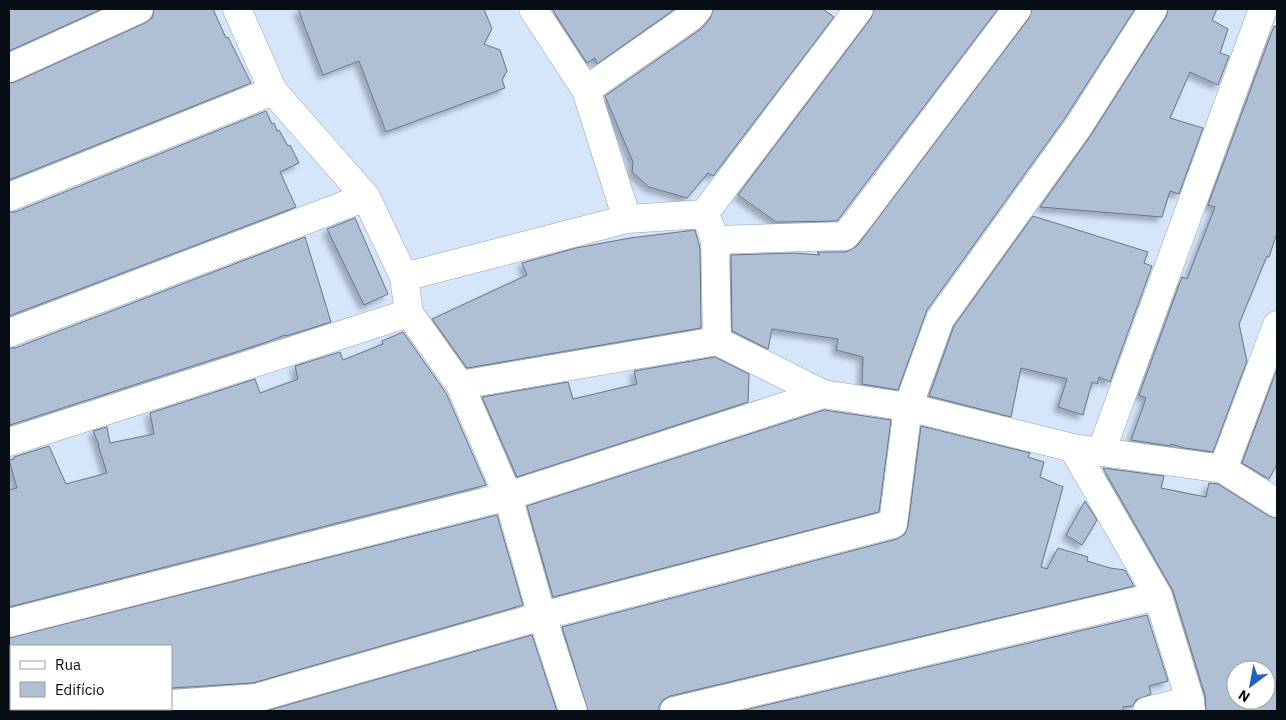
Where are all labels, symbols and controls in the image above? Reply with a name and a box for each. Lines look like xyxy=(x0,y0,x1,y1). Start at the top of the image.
legend xyxy=(10,645,172,710)
text: Rua xyxy=(55,655,81,674)
north arrow xyxy=(1226,660,1276,710)
text: Edifício xyxy=(55,680,104,699)
text: N xyxy=(1235,686,1253,706)

